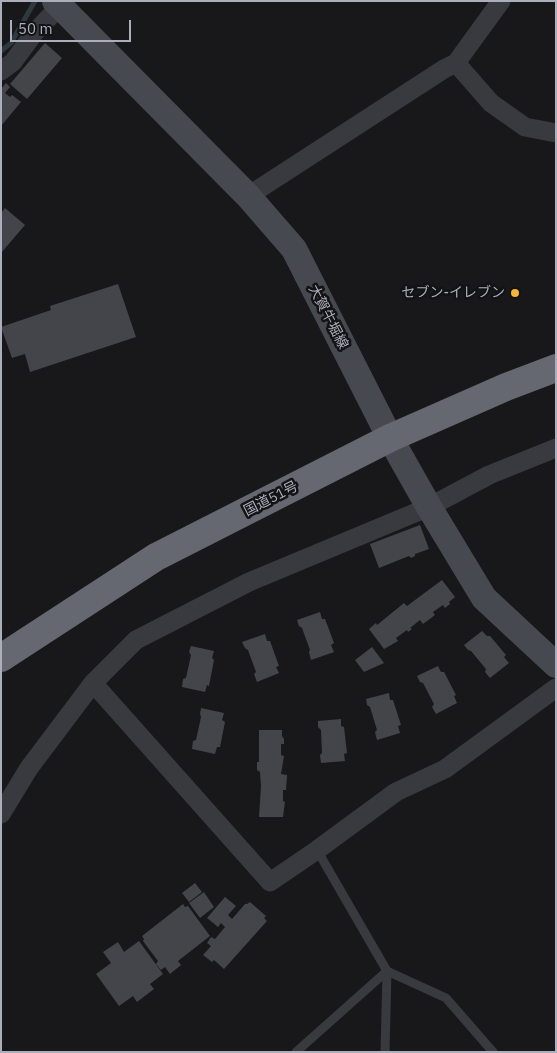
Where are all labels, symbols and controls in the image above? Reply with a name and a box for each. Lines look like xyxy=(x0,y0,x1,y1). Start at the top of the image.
scale bar xyxy=(12,10,134,42)
text: 50 m xyxy=(18,19,53,38)
street label: 大賀牛堀線 xyxy=(305,282,351,352)
place label: セブン-イレブン xyxy=(401,285,505,301)
marker: セブン-イレブン xyxy=(509,287,521,299)
street label: 国道51号 xyxy=(241,478,301,520)

